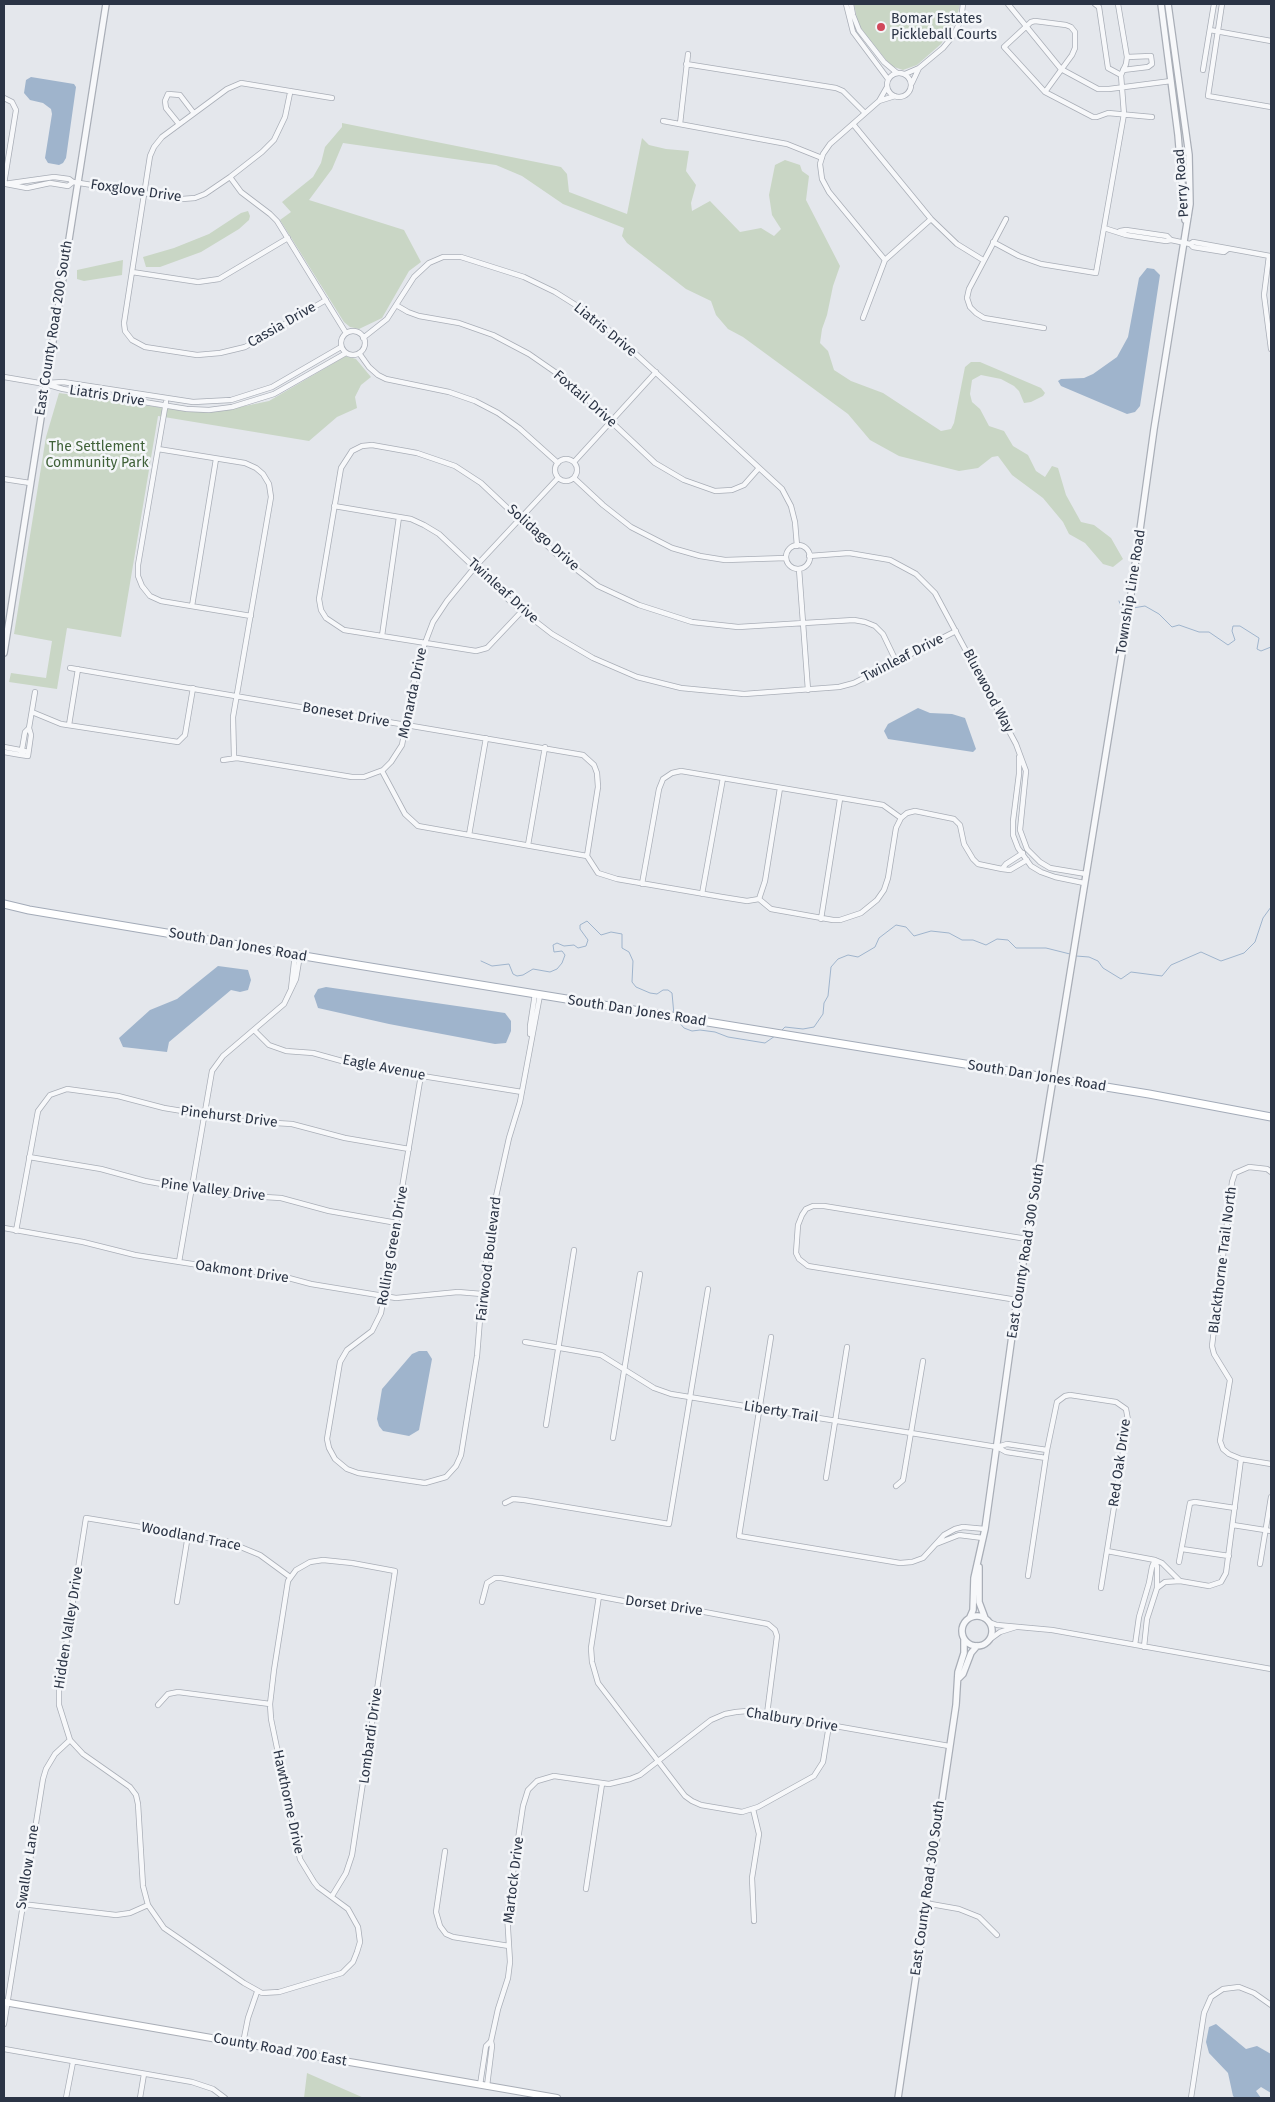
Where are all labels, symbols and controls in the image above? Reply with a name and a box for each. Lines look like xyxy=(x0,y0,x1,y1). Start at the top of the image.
place label: Bomar Estates Pickleball Courts xyxy=(891,11,997,44)
marker: Bomar Estates Pickleball Courts xyxy=(875,21,887,33)
street label: Perry Road xyxy=(1171,148,1193,218)
street label: Foxglove Drive xyxy=(89,176,183,206)
street label: East County Road 200 South xyxy=(32,239,76,417)
street label: Cassia Drive xyxy=(245,299,319,351)
street label: Liatris Drive xyxy=(570,300,640,360)
street label: Foxtail Drive xyxy=(550,367,620,431)
street label: Liatris Drive xyxy=(68,382,146,410)
park label: The Settlement Community Park xyxy=(45,439,149,472)
street label: Solidago Drive xyxy=(503,501,583,575)
street label: Township Line Road xyxy=(1113,528,1149,656)
street label: Twinleaf Drive xyxy=(464,555,542,627)
street label: Twinleaf Drive xyxy=(859,630,947,686)
street label: Monarda Drive xyxy=(395,646,431,740)
street label: Bluewood Way xyxy=(959,646,1017,736)
street label: Boneset Drive xyxy=(301,699,391,731)
street label: South Dan Jones Road xyxy=(168,925,308,965)
street label: South Dan Jones Road xyxy=(566,992,708,1030)
street label: Eagle Avenue xyxy=(341,1052,427,1084)
street label: South Dan Jones Road xyxy=(966,1057,1108,1095)
street label: Pinehurst Drive xyxy=(180,1103,278,1131)
street label: East County Road 300 South xyxy=(1004,1162,1048,1340)
street label: Pine Valley Drive xyxy=(160,1175,266,1205)
street label: Rolling Green Drive xyxy=(374,1185,412,1307)
street label: Blackthorne Trail North xyxy=(1206,1186,1240,1334)
street label: Fairwood Boulevard xyxy=(473,1196,505,1322)
street label: Oakmont Drive xyxy=(194,1257,290,1287)
street label: Liberty Trail xyxy=(743,1398,819,1426)
street label: Red Oak Drive xyxy=(1105,1418,1135,1508)
street label: Woodland Trace xyxy=(140,1519,242,1555)
street label: Hidden Valley Drive xyxy=(51,1566,87,1690)
street label: Dorset Drive xyxy=(624,1592,704,1620)
street label: Lombardi Drive xyxy=(356,1687,386,1785)
street label: Chalbury Drive xyxy=(745,1704,839,1736)
street label: Hawthorne Drive xyxy=(269,1748,307,1856)
street label: East County Road 300 South xyxy=(907,1799,949,1977)
street label: Swallow Lane xyxy=(13,1824,43,1910)
street label: Martock Drive xyxy=(500,1836,528,1924)
street label: County Road 700 East xyxy=(212,2030,348,2070)

